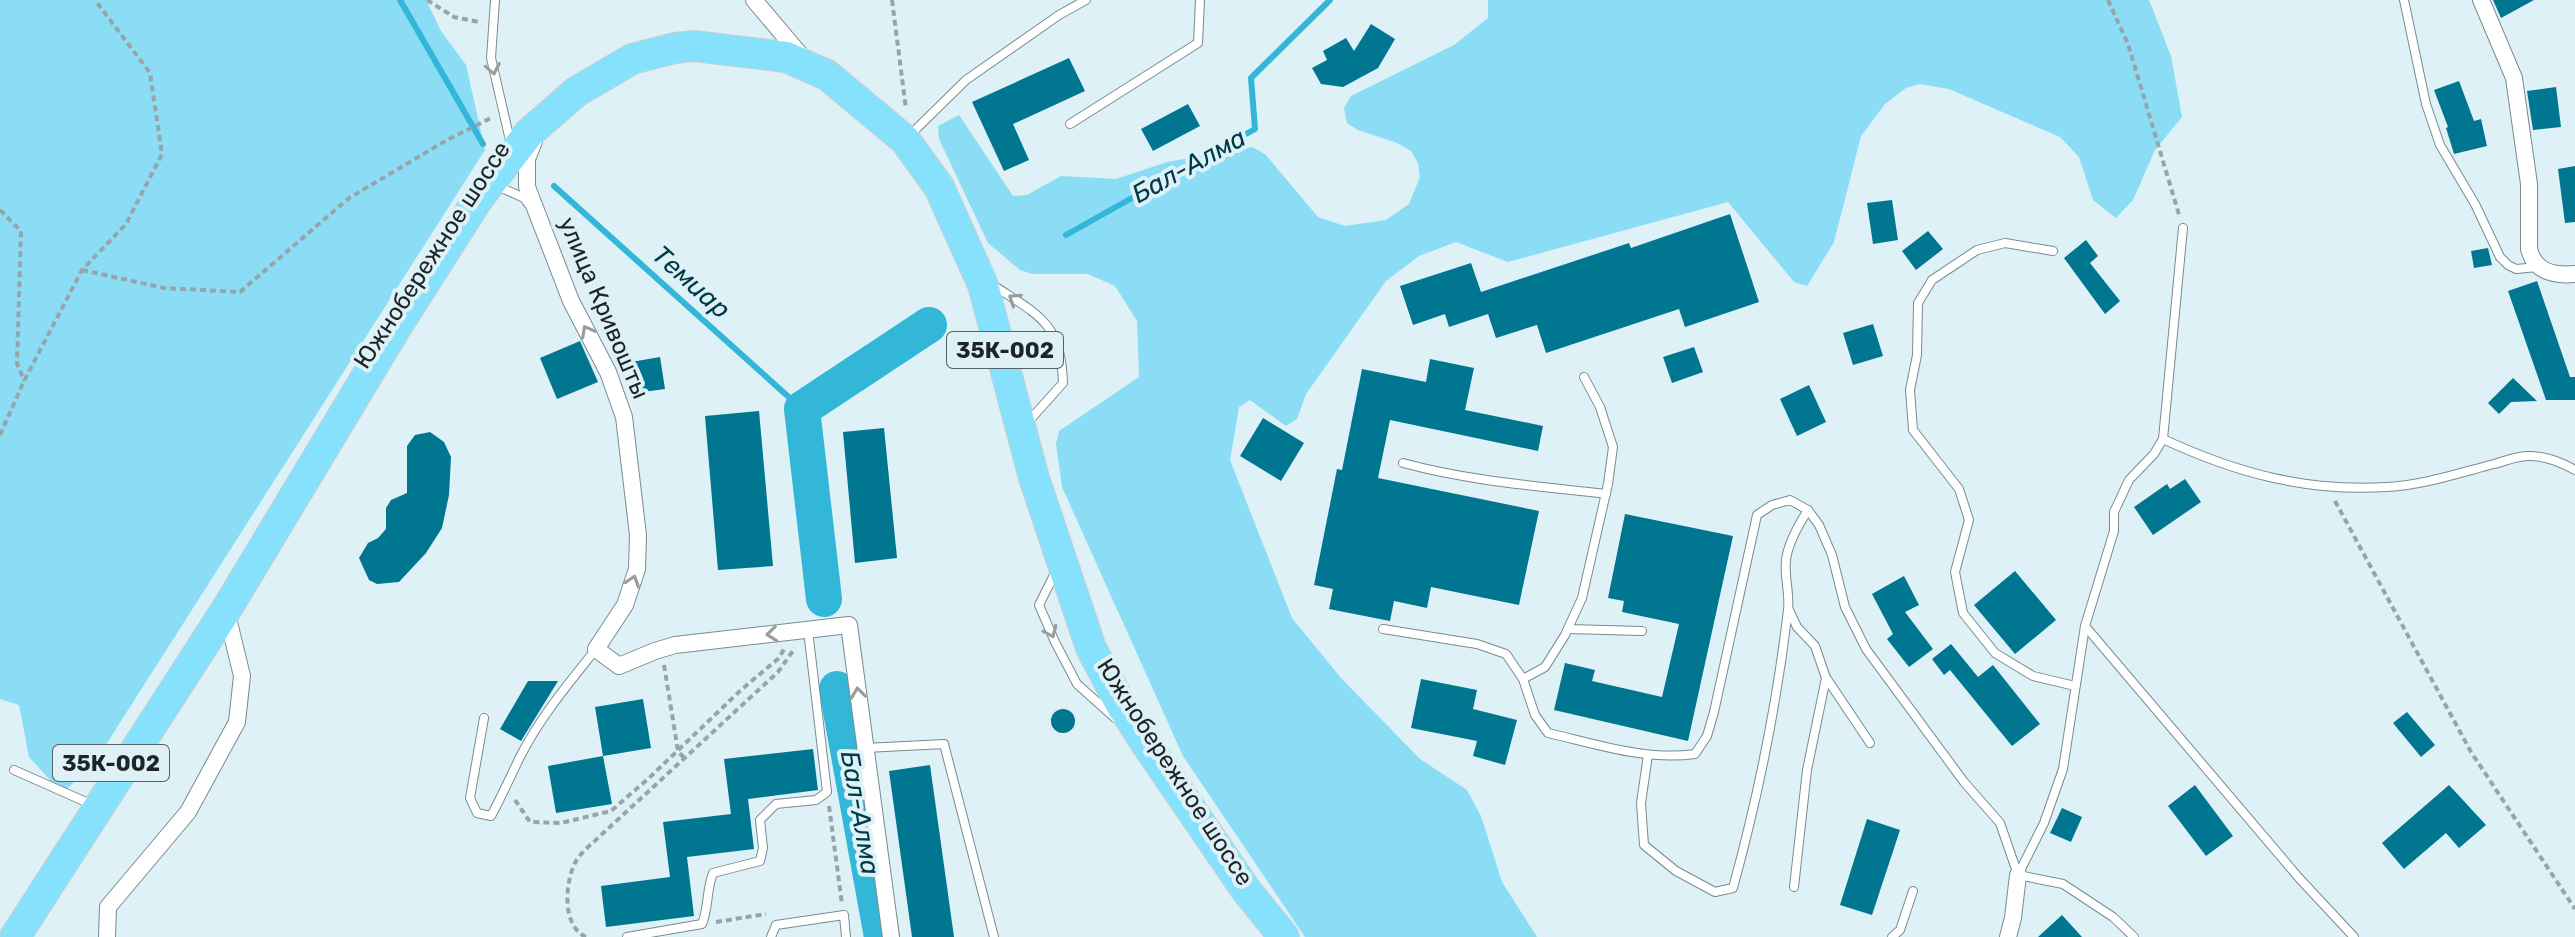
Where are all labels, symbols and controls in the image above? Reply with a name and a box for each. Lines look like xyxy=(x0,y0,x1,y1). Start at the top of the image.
one-way arrow xyxy=(484,62,501,75)
water label: Бал-Алма xyxy=(1127,122,1251,210)
street label: Южнобережное шоссе xyxy=(348,136,516,374)
street label: улица Кривошты xyxy=(553,213,655,403)
water label: Темиар xyxy=(646,239,737,325)
one-way arrow xyxy=(1008,293,1022,308)
one-way arrow xyxy=(581,324,596,339)
road number: 35К-002 xyxy=(947,332,1063,368)
one-way arrow xyxy=(623,575,639,589)
one-way arrow xyxy=(1041,624,1057,638)
one-way arrow xyxy=(765,626,778,643)
street label: Южнобережное шоссе xyxy=(1091,653,1259,891)
one-way arrow xyxy=(849,686,866,699)
road number: 35К-002 xyxy=(53,745,169,781)
water label: Бал-Алма xyxy=(834,749,886,877)

